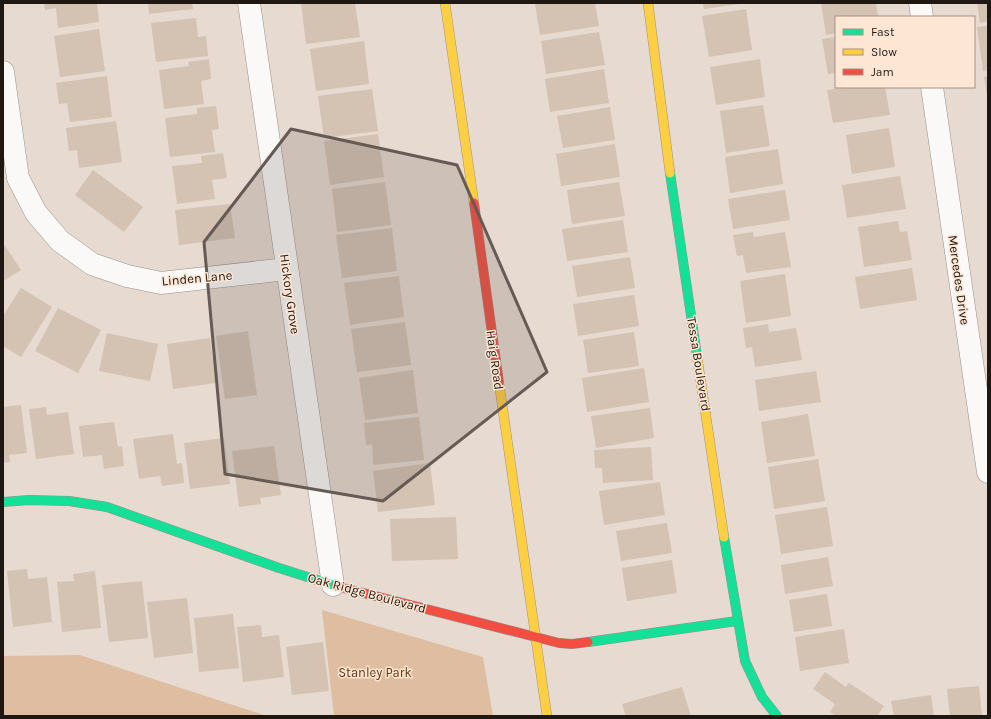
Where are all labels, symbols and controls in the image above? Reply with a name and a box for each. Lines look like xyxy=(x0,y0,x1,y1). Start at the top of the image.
legend xyxy=(835,16,975,88)
text: Fast xyxy=(871,25,895,39)
text: Slow xyxy=(871,45,897,59)
text: Jam xyxy=(871,65,894,79)
street label: Mercedes Drive xyxy=(945,234,973,326)
street label: Hickory Grove xyxy=(277,253,303,335)
street label: Linden Lane xyxy=(161,267,233,289)
street label: Tessa Boulevard xyxy=(684,316,714,412)
street label: Haig Road xyxy=(483,329,507,391)
street label: Oak Ridge Boulevard xyxy=(306,570,428,616)
park label: Stanley Park xyxy=(338,665,412,680)

